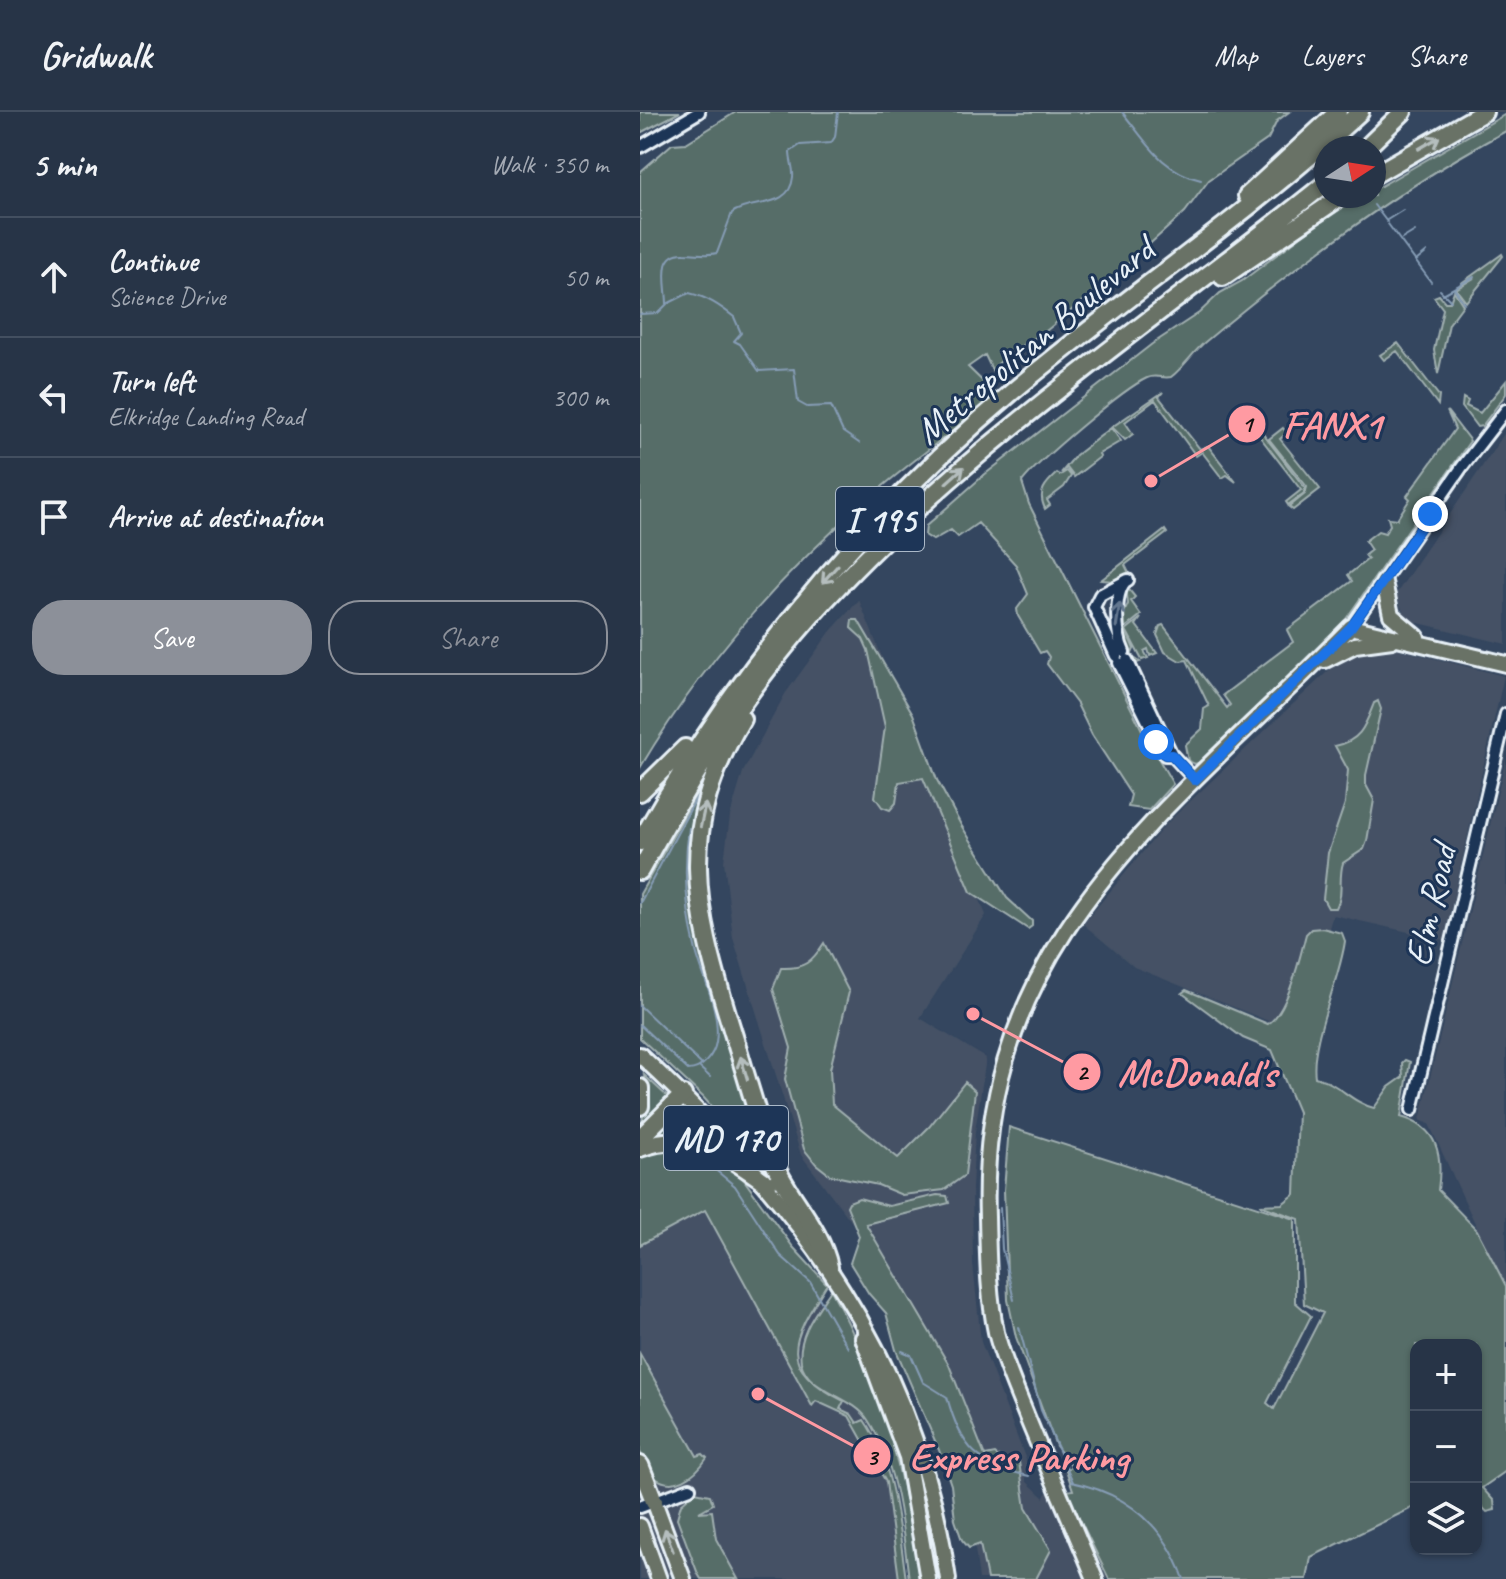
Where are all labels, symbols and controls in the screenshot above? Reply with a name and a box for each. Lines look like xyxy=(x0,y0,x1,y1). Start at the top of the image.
text: Gridwalk xyxy=(40,32,152,79)
text: Map xyxy=(1215,38,1258,73)
text: Layers xyxy=(1302,38,1363,73)
text: Share xyxy=(1407,38,1466,73)
one-way arrow xyxy=(1416,135,1440,150)
north arrow xyxy=(1314,136,1386,208)
text: 5 min xyxy=(32,143,97,186)
text: Walk · 350 m xyxy=(491,148,608,181)
street label: Metropolitan Boulevard xyxy=(905,223,1168,454)
text: Continue xyxy=(108,242,198,280)
icon: ahead xyxy=(32,255,76,299)
text: 50 m xyxy=(564,261,608,294)
text: Science Drive xyxy=(108,280,226,313)
text: Turn left xyxy=(108,362,195,400)
icon: left xyxy=(32,375,76,419)
text: 300 m xyxy=(552,381,608,414)
callout: FANX1 xyxy=(1227,392,1398,456)
text: Elkridge Landing Road xyxy=(108,400,304,433)
text: FANX1 xyxy=(1282,400,1386,450)
text: 1 xyxy=(1242,409,1256,439)
one-way arrow xyxy=(944,466,964,484)
road number: I 195 xyxy=(836,487,924,551)
icon: arrive xyxy=(32,495,76,539)
route end xyxy=(1412,496,1448,532)
text: Arrive at destination xyxy=(108,498,323,536)
one-way arrow xyxy=(821,564,839,584)
button: Save xyxy=(32,600,312,675)
button: Share xyxy=(328,600,608,675)
one-way arrow xyxy=(1111,603,1126,628)
route start xyxy=(1138,724,1174,760)
one-way arrow xyxy=(696,803,711,829)
street label: Elm Road xyxy=(1394,835,1468,970)
callout: McDonald's xyxy=(1062,1040,1293,1104)
text: McDonald's xyxy=(1118,1048,1280,1098)
one-way arrow xyxy=(736,1056,751,1082)
text: 2 xyxy=(1077,1057,1090,1087)
road number: MD 170 xyxy=(664,1106,788,1170)
map controls xyxy=(1410,1339,1482,1555)
button: + xyxy=(1410,1339,1482,1411)
button: − xyxy=(1410,1411,1482,1483)
callout: Express Parking xyxy=(852,1424,1146,1488)
text: Express Parking xyxy=(909,1432,1132,1482)
text: 3 xyxy=(867,1442,880,1472)
button: layers xyxy=(1410,1483,1482,1555)
one-way arrow xyxy=(661,1528,675,1553)

